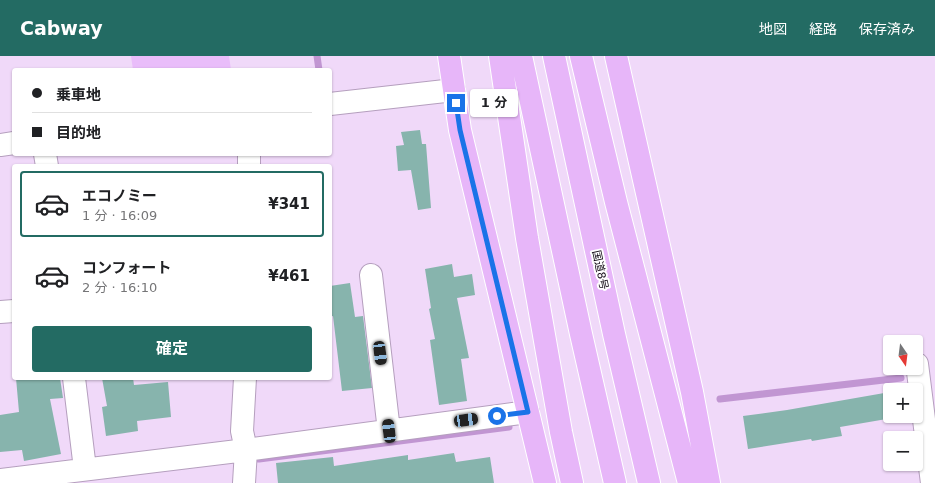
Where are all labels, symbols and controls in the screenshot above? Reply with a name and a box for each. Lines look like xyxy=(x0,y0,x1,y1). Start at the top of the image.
text: Cabway xyxy=(20,17,103,39)
text: 地図 xyxy=(759,21,787,37)
text: 経路 xyxy=(809,21,837,37)
text: 保存済み xyxy=(859,21,915,37)
text: 乗車地 xyxy=(56,86,101,104)
callout: 1 分 xyxy=(470,89,518,117)
route end xyxy=(447,94,465,112)
text: 1 分 xyxy=(481,95,507,110)
text: 目的地 xyxy=(56,124,101,142)
icon: car xyxy=(34,186,70,222)
text: エコノミー xyxy=(82,187,157,205)
text: ¥341 xyxy=(268,195,310,213)
text: 1 分 · 16:09 xyxy=(82,208,157,223)
street label: 国道8号 xyxy=(589,249,611,291)
icon: car xyxy=(34,258,70,294)
text: コンフォート xyxy=(82,259,172,277)
text: ¥461 xyxy=(268,267,310,285)
text: 2 分 · 16:10 xyxy=(82,280,157,295)
button: 確定 xyxy=(32,326,312,372)
north arrow xyxy=(883,335,923,375)
map controls xyxy=(883,335,923,471)
car xyxy=(373,340,387,366)
button: + xyxy=(883,383,923,423)
route start xyxy=(488,407,506,425)
car xyxy=(453,412,479,428)
car xyxy=(382,418,396,444)
button: − xyxy=(883,431,923,471)

